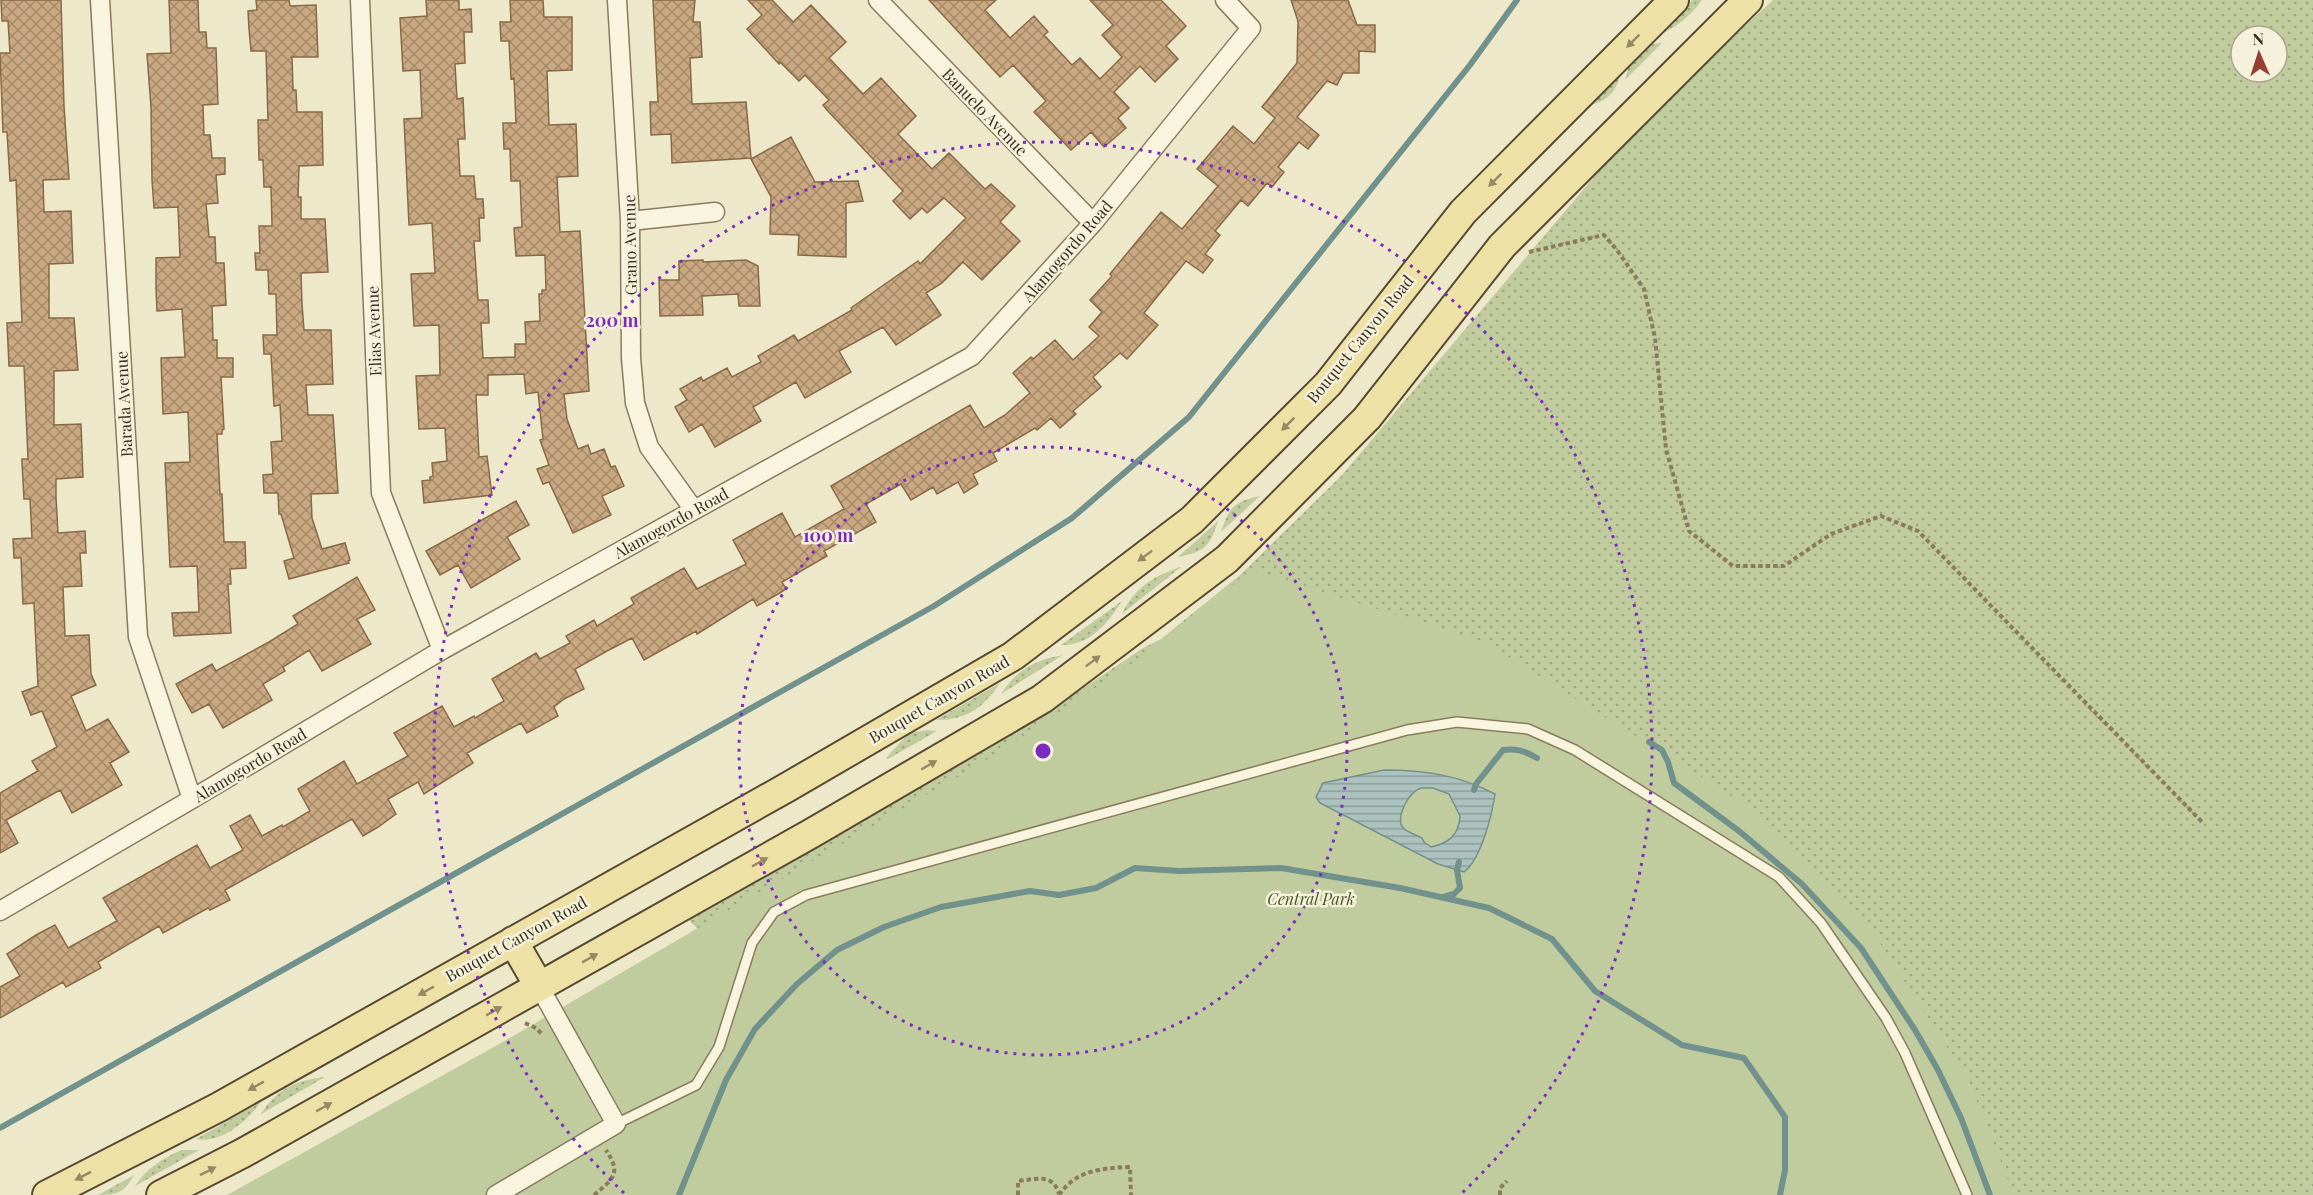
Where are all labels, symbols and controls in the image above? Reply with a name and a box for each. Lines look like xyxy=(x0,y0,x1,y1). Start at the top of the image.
north arrow xyxy=(2229,24,2289,84)
text: N xyxy=(2252,28,2265,49)
one-way arrow xyxy=(1626,34,1640,48)
street label: Banuelo Avenue xyxy=(938,63,1033,160)
one-way arrow xyxy=(1488,172,1502,187)
street label: Grano Avenue xyxy=(618,194,641,296)
street label: Alamogordo Road xyxy=(1016,196,1117,307)
street label: Bouquet Canyon Road xyxy=(1301,270,1418,407)
street label: Elias Avenue xyxy=(361,285,386,377)
text: 200 m xyxy=(585,308,639,332)
street label: Barada Avenue xyxy=(110,350,137,458)
one-way arrow xyxy=(1281,417,1295,431)
street label: Alamogordo Road xyxy=(609,482,732,563)
text: 100 m xyxy=(803,523,854,547)
one-way arrow xyxy=(1137,550,1152,562)
street label: Bouquet Canyon Road xyxy=(865,650,1013,747)
one-way arrow xyxy=(1086,655,1101,667)
street label: Alamogordo Road xyxy=(189,723,310,807)
centre of rings xyxy=(1033,741,1053,761)
one-way arrow xyxy=(921,760,938,770)
one-way arrow xyxy=(752,857,769,867)
park label: Central Park xyxy=(1267,888,1355,909)
street label: Bouquet Canyon Road xyxy=(441,891,590,986)
one-way arrow xyxy=(582,952,598,963)
one-way arrow xyxy=(418,985,434,996)
one-way arrow xyxy=(486,1006,502,1017)
one-way arrow xyxy=(247,1081,264,1091)
one-way arrow xyxy=(316,1102,333,1112)
one-way arrow xyxy=(200,1166,217,1176)
one-way arrow xyxy=(74,1171,92,1181)

